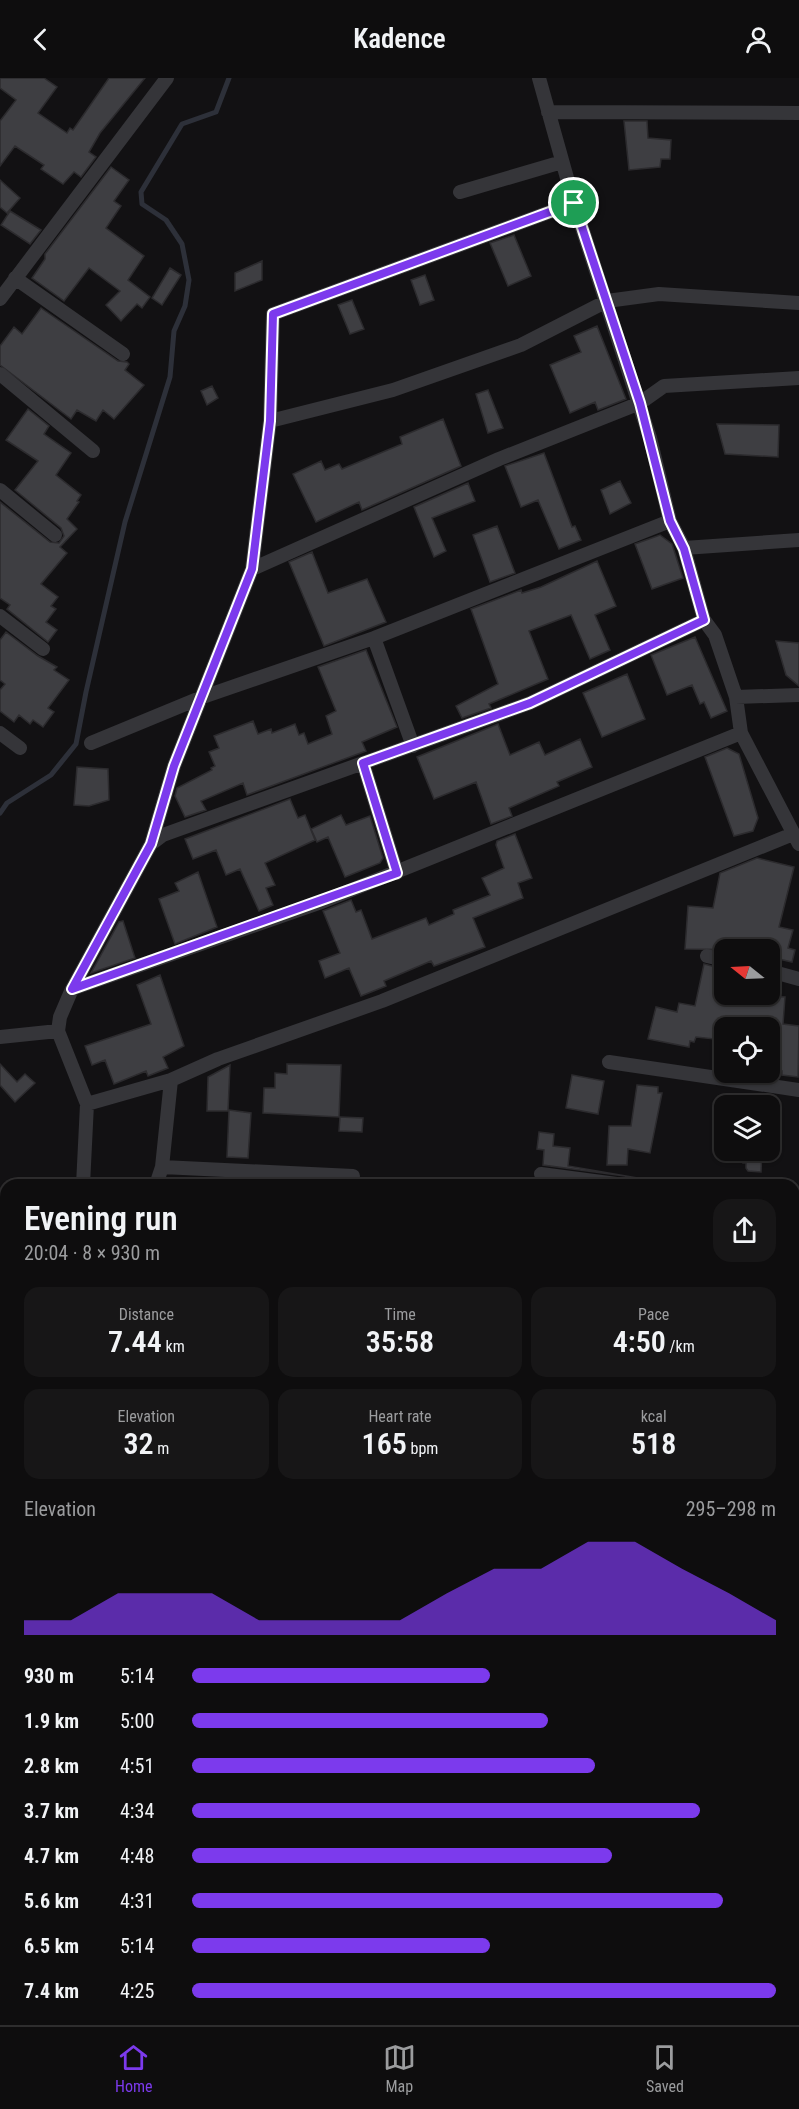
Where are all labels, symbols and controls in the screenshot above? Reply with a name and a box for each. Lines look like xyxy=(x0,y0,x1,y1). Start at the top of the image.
icon: back xyxy=(24,23,57,56)
text: Kadence xyxy=(353,23,446,55)
icon: person xyxy=(742,23,775,56)
pin xyxy=(548,177,599,228)
icon: arrive xyxy=(557,186,590,219)
north arrow xyxy=(714,939,780,1005)
map controls xyxy=(714,939,780,1161)
button: locate xyxy=(714,1017,780,1083)
button: layers xyxy=(714,1095,780,1161)
text: Evening run xyxy=(24,1199,178,1238)
button: share xyxy=(713,1199,776,1262)
text: 20:04 · 8 × 930 m xyxy=(24,1241,160,1265)
text: Distance xyxy=(119,1305,174,1324)
text: Time xyxy=(384,1305,416,1324)
text: Pace xyxy=(638,1305,669,1324)
text: 7.44 xyxy=(108,1324,162,1359)
text: 35:58 xyxy=(366,1324,434,1359)
text: 4:50 xyxy=(613,1324,666,1359)
text: km xyxy=(162,1337,185,1356)
text: /km xyxy=(666,1337,695,1356)
text: Elevation xyxy=(118,1407,175,1426)
text: Heart rate xyxy=(368,1407,432,1426)
text: kcal xyxy=(641,1407,667,1426)
text: 32 xyxy=(123,1426,154,1461)
text: 165 xyxy=(362,1426,407,1461)
text: 518 xyxy=(631,1426,676,1461)
text: m xyxy=(154,1439,169,1458)
text: bpm xyxy=(407,1439,438,1458)
text: Elevation xyxy=(24,1497,96,1521)
text: 295–298 m xyxy=(686,1497,776,1521)
text: 930 m xyxy=(24,1664,74,1688)
text: 5:14 xyxy=(120,1664,154,1688)
text: 1.9 km xyxy=(24,1709,79,1733)
text: 5:00 xyxy=(120,1709,154,1733)
text: 2.8 km xyxy=(24,1754,79,1778)
text: 4:51 xyxy=(120,1754,154,1778)
text: 3.7 km xyxy=(24,1799,79,1823)
text: 4:34 xyxy=(120,1799,154,1823)
text: 4.7 km xyxy=(24,1844,79,1868)
text: 4:48 xyxy=(120,1844,154,1868)
text: 5.6 km xyxy=(24,1889,79,1913)
text: 4:31 xyxy=(120,1889,154,1913)
text: 6.5 km xyxy=(24,1934,79,1958)
text: 5:14 xyxy=(120,1934,154,1958)
text: 7.4 km xyxy=(24,1979,79,2003)
text: 4:25 xyxy=(120,1979,154,2003)
tab: Home xyxy=(115,2041,153,2096)
tab: Map xyxy=(383,2041,416,2096)
tab: Saved xyxy=(646,2041,684,2096)

